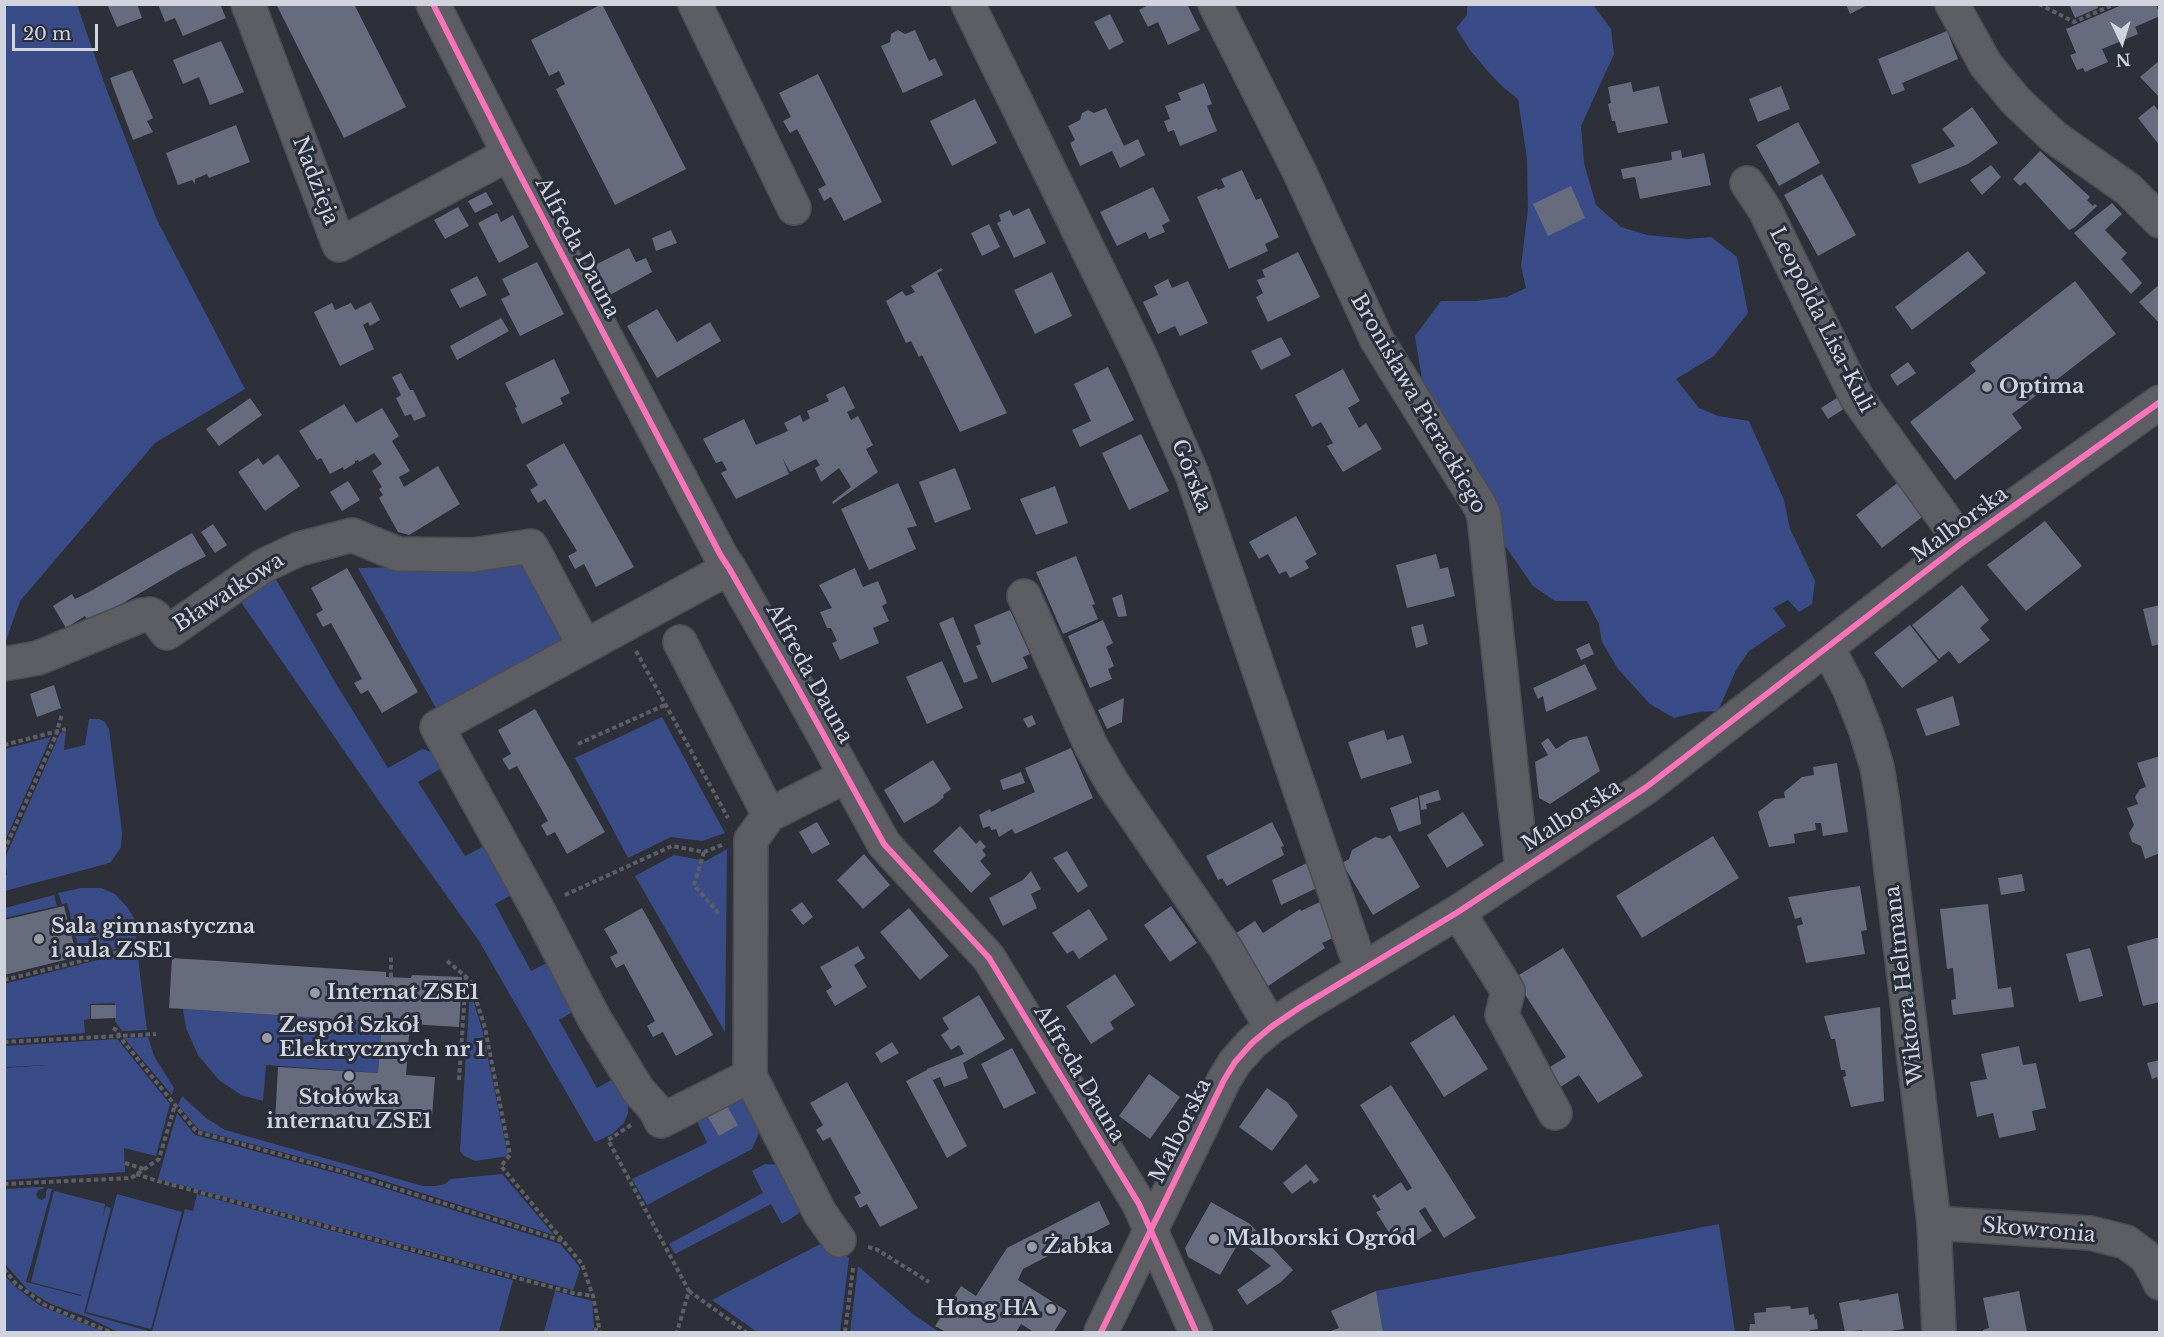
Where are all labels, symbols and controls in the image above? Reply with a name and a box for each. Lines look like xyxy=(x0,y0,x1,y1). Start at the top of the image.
scale bar xyxy=(15,12,100,50)
north arrow xyxy=(2092,12,2152,72)
text: 20 m xyxy=(23,23,71,45)
text: N xyxy=(2115,49,2131,70)
street label: Nadzieja xyxy=(287,133,343,229)
street label: Alfreda Dauna xyxy=(529,173,625,323)
street label: Leopolda Lisa-Kuli xyxy=(1763,223,1879,417)
street label: Bronisława Pierackiego xyxy=(1345,290,1491,518)
place label: Optima xyxy=(1999,374,2084,400)
marker: Optima xyxy=(1980,380,1994,394)
street label: Górska xyxy=(1166,436,1216,516)
street label: Malborska xyxy=(1907,482,2013,568)
street label: Bławatkowa xyxy=(169,548,289,638)
street label: Alfreda Dauna xyxy=(760,600,858,748)
street label: Malborska xyxy=(1518,775,1626,857)
street label: Wiktora Heltmana xyxy=(1880,884,1930,1086)
place label: Sala gimnastyczna i aula ZSE1 xyxy=(51,914,255,964)
marker: Sala gimnastyczna i aula ZSE1 xyxy=(32,932,46,946)
place label: Internat ZSE1 xyxy=(327,980,479,1006)
marker: Internat ZSE1 xyxy=(308,986,322,1000)
street label: Alfreda Dauna xyxy=(1028,1001,1130,1147)
place label: Zespół Szkół Elektrycznych nr 1 xyxy=(279,1013,485,1063)
marker: Zespół Szkół Elektrycznych nr 1 xyxy=(260,1031,274,1045)
marker: Stołówka internatu ZSE1 xyxy=(342,1069,356,1083)
street label: Malborska xyxy=(1145,1075,1217,1187)
place label: Stołówka internatu ZSE1 xyxy=(266,1085,432,1135)
street label: Skowronia xyxy=(1981,1213,2097,1249)
place label: Malborski Ogród xyxy=(1226,1226,1416,1252)
marker: Malborski Ogród xyxy=(1207,1232,1221,1246)
place label: Żabka xyxy=(1044,1234,1113,1260)
marker: Żabka xyxy=(1025,1240,1039,1254)
place label: Hong HA xyxy=(935,1296,1039,1322)
marker: Hong HA xyxy=(1044,1302,1058,1316)

